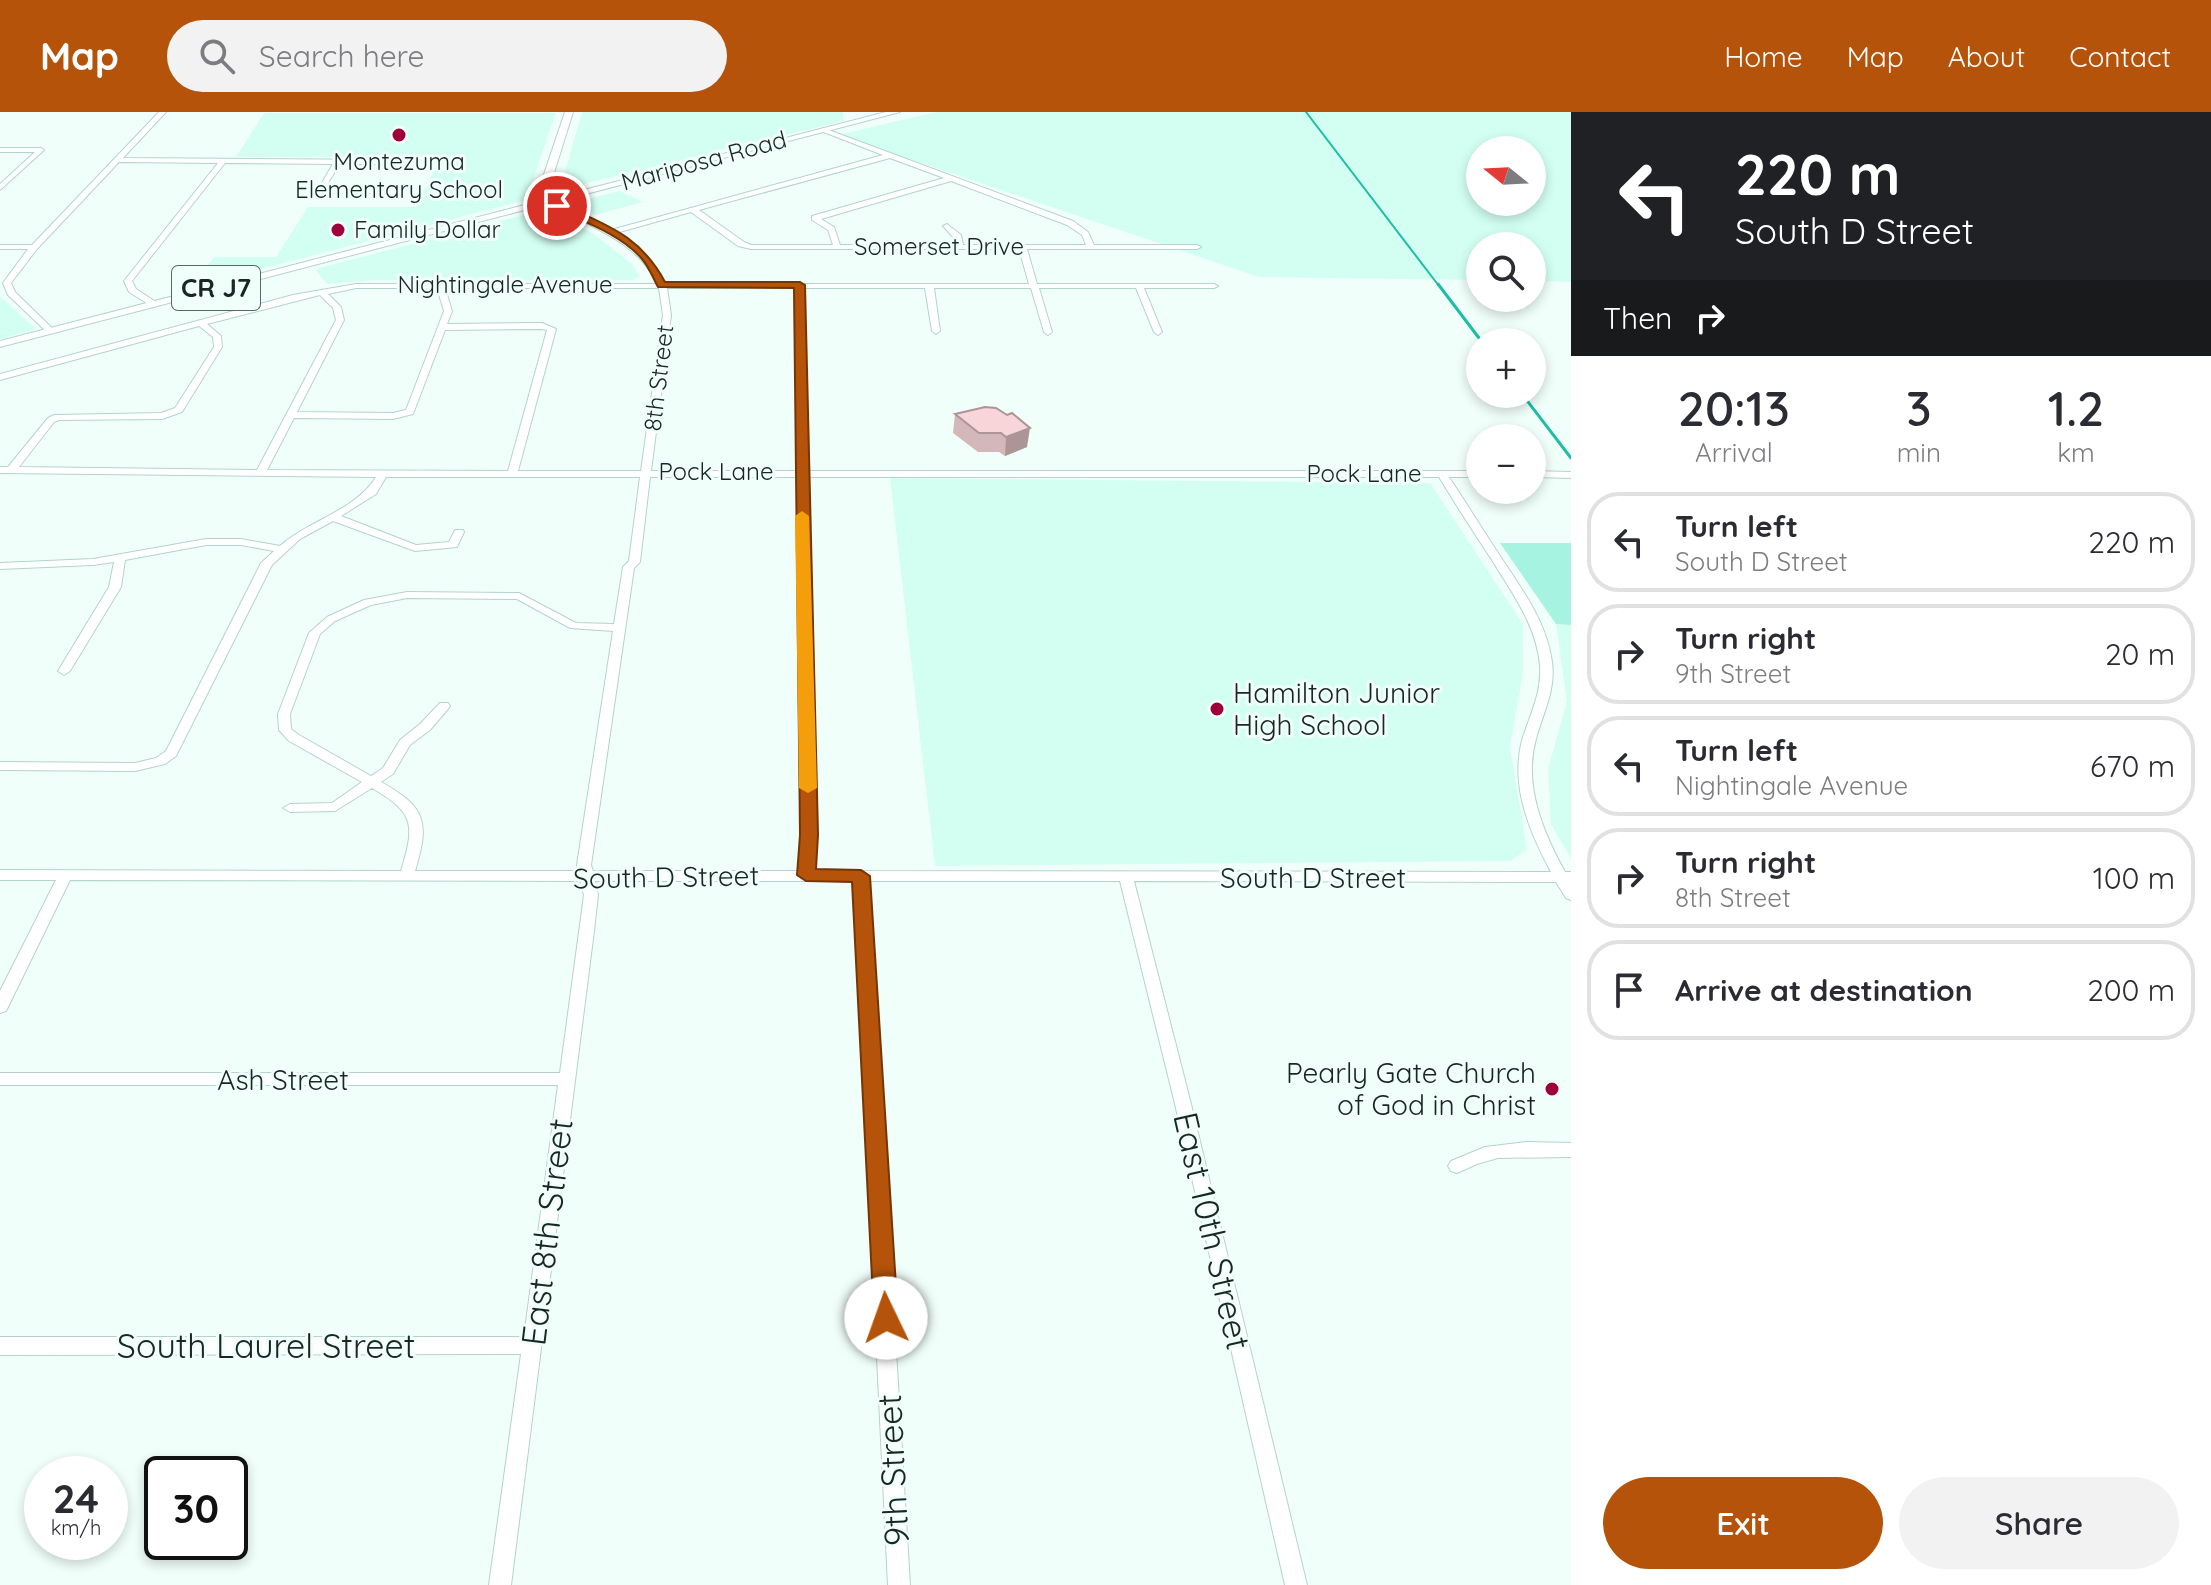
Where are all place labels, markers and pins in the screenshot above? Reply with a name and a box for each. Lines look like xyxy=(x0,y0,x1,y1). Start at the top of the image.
marker: Montezuma Elementary School xyxy=(390,126,408,144)
place label: Montezuma Elementary School xyxy=(295,146,503,204)
pin xyxy=(523,172,591,240)
place label: Family Dollar xyxy=(354,214,501,244)
marker: Family Dollar xyxy=(329,221,347,239)
place label: Hamilton Junior High School xyxy=(1233,675,1440,742)
marker: Hamilton Junior High School xyxy=(1208,700,1226,718)
place label: Pearly Gate Church of God in Christ xyxy=(1286,1055,1536,1122)
marker: Pearly Gate Church of God in Christ xyxy=(1543,1080,1561,1098)

